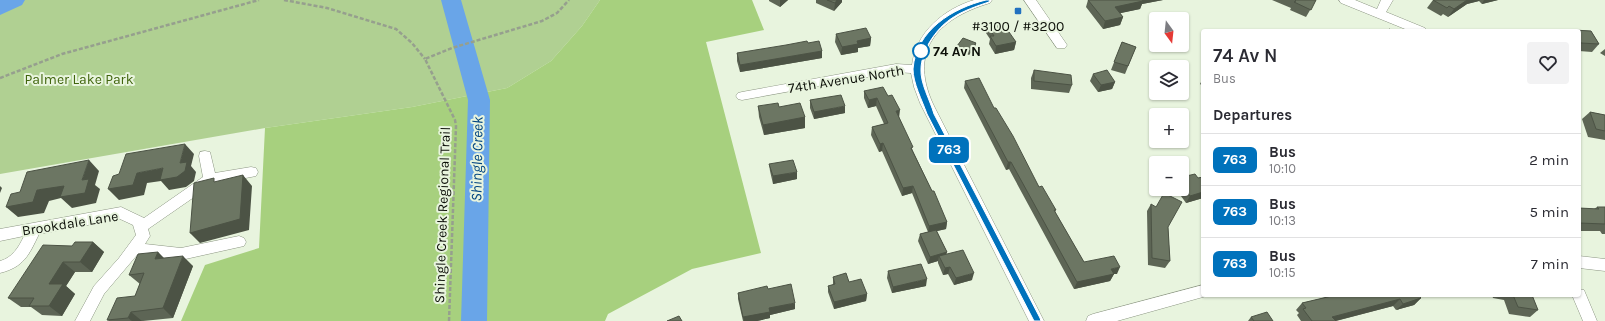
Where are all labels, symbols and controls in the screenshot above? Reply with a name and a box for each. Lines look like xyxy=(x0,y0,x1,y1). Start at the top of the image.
marker: #3100 / #3200 xyxy=(1013,6,1023,16)
north arrow xyxy=(1149,12,1189,52)
map controls xyxy=(1149,12,1189,196)
place label: #3100 / #3200 xyxy=(972,18,1064,35)
marker: 74 Av N xyxy=(912,42,930,60)
button: heart xyxy=(1527,42,1569,84)
place label: 74 Av N xyxy=(933,43,981,60)
text: 74 Av N xyxy=(1213,45,1277,67)
button: layers xyxy=(1149,60,1189,100)
street label: 74th Avenue North xyxy=(787,62,905,97)
park label: Palmer Lake Park xyxy=(24,71,134,88)
text: Bus xyxy=(1213,71,1236,86)
text: Departures xyxy=(1213,106,1292,124)
button: + xyxy=(1149,108,1189,148)
water label: Shingle Creek xyxy=(467,116,487,202)
street label: Shingle Creek Regional Trail xyxy=(431,126,454,304)
line badge: 763 xyxy=(926,137,972,163)
text: 763 xyxy=(937,141,961,158)
text: Bus xyxy=(1269,143,1296,161)
text: 763 xyxy=(1223,151,1247,168)
text: 2 min xyxy=(1529,151,1569,169)
button: − xyxy=(1149,156,1189,196)
text: 10:10 xyxy=(1269,161,1296,176)
text: Bus xyxy=(1269,195,1296,213)
text: 763 xyxy=(1223,203,1247,220)
text: 5 min xyxy=(1529,203,1569,221)
street label: Brookdale Lane xyxy=(21,207,119,239)
text: 10:13 xyxy=(1269,213,1296,228)
text: Bus xyxy=(1269,247,1296,265)
text: 763 xyxy=(1223,255,1247,272)
text: 7 min xyxy=(1531,255,1569,273)
text: 10:15 xyxy=(1269,265,1296,280)

